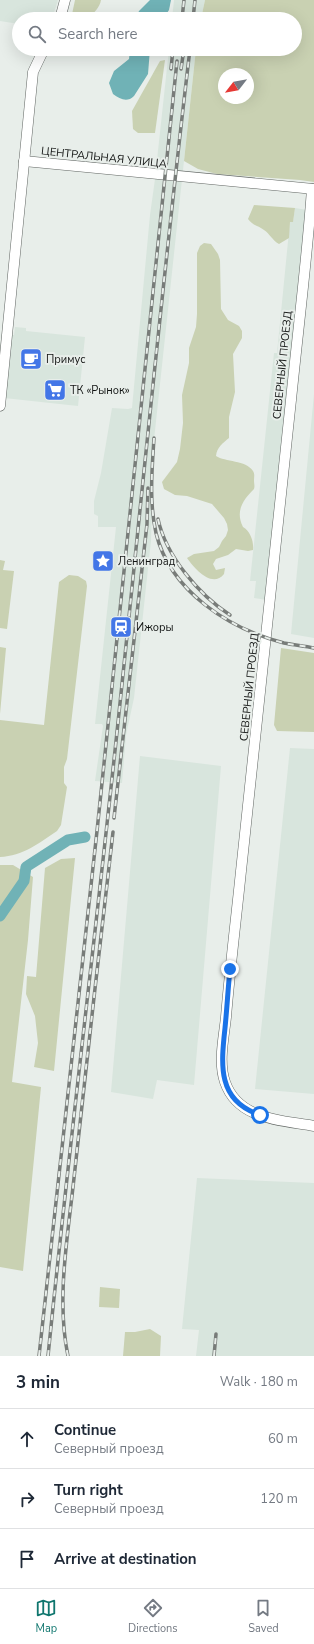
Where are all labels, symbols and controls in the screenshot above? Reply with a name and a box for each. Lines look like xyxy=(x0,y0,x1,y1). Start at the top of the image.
search box xyxy=(12,12,302,56)
icon: search xyxy=(26,23,48,45)
text: Search here xyxy=(58,24,138,44)
north arrow xyxy=(218,68,254,104)
street label: ЦЕНТРАЛЬНАЯ УЛИЦА xyxy=(40,143,168,172)
street label: СЕВЕРНЫЙ ПРОЕЗД xyxy=(269,310,296,420)
cafe icon: Примус xyxy=(18,346,44,372)
place label: Примус xyxy=(46,352,85,367)
supermarket icon: ТК «Рынок» xyxy=(42,377,68,403)
place label: ТК «Рынок» xyxy=(70,383,130,398)
place icon: Ленинград xyxy=(90,548,116,574)
place label: Ленинград xyxy=(118,554,176,569)
station icon: Ижоры xyxy=(108,614,134,640)
place label: Ижоры xyxy=(136,620,174,635)
street label: СЕВЕРНЫЙ ПРОЕЗД xyxy=(236,632,263,742)
route end xyxy=(221,960,239,978)
route start xyxy=(251,1106,269,1124)
text: 3 min xyxy=(16,1371,60,1394)
text: Walk · 180 m xyxy=(220,1373,298,1391)
text: Continue xyxy=(54,1420,116,1440)
icon: ahead xyxy=(16,1428,38,1450)
text: 60 m xyxy=(268,1430,298,1448)
text: Северный проезд xyxy=(54,1440,164,1458)
text: Turn right xyxy=(54,1480,123,1500)
icon: right xyxy=(16,1488,38,1510)
text: 120 m xyxy=(260,1490,298,1508)
text: Северный проезд xyxy=(54,1500,164,1518)
icon: arrive xyxy=(16,1548,38,1570)
text: Arrive at destination xyxy=(54,1549,197,1569)
tab: Map xyxy=(35,1597,57,1636)
tab: Directions xyxy=(128,1597,178,1636)
tab: Saved xyxy=(248,1597,279,1636)

